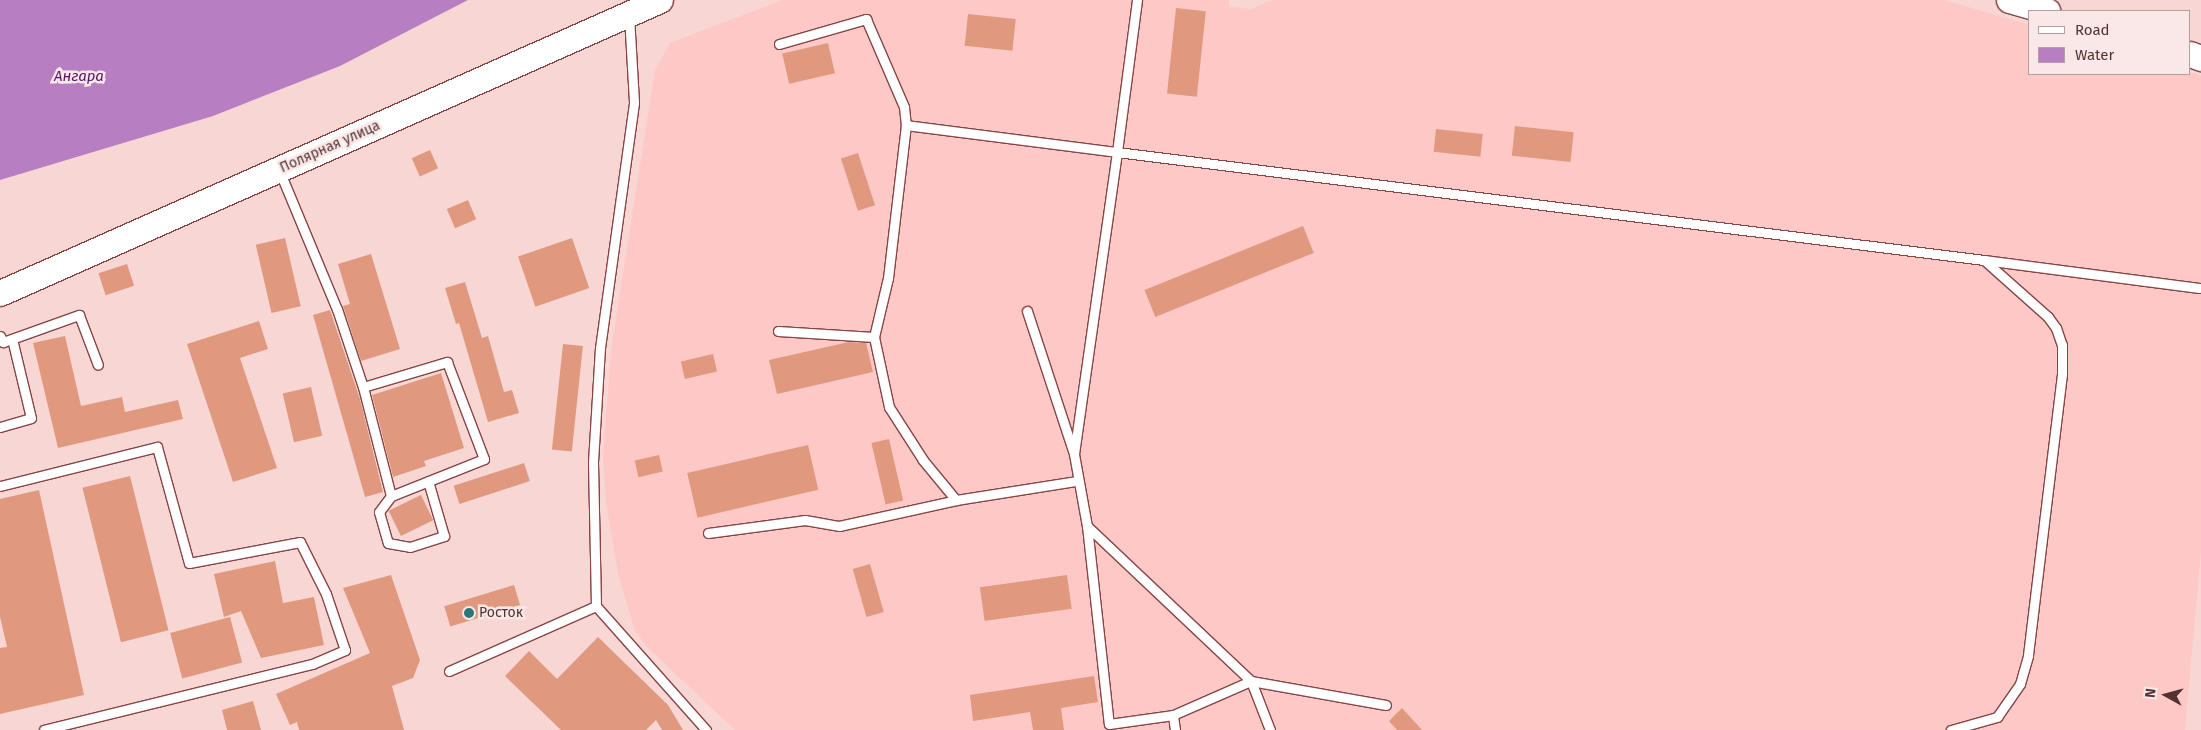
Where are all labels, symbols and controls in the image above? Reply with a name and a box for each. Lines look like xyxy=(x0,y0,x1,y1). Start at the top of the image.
legend xyxy=(2028,10,2191,75)
text: Road xyxy=(2075,21,2110,39)
text: Water xyxy=(2075,46,2114,64)
water label: Ангара xyxy=(54,68,104,86)
street label: Полярная улица xyxy=(277,117,383,177)
place label: Росток xyxy=(479,605,523,621)
marker: Росток xyxy=(463,607,475,619)
north arrow xyxy=(2141,670,2191,720)
text: N xyxy=(2142,687,2160,699)

